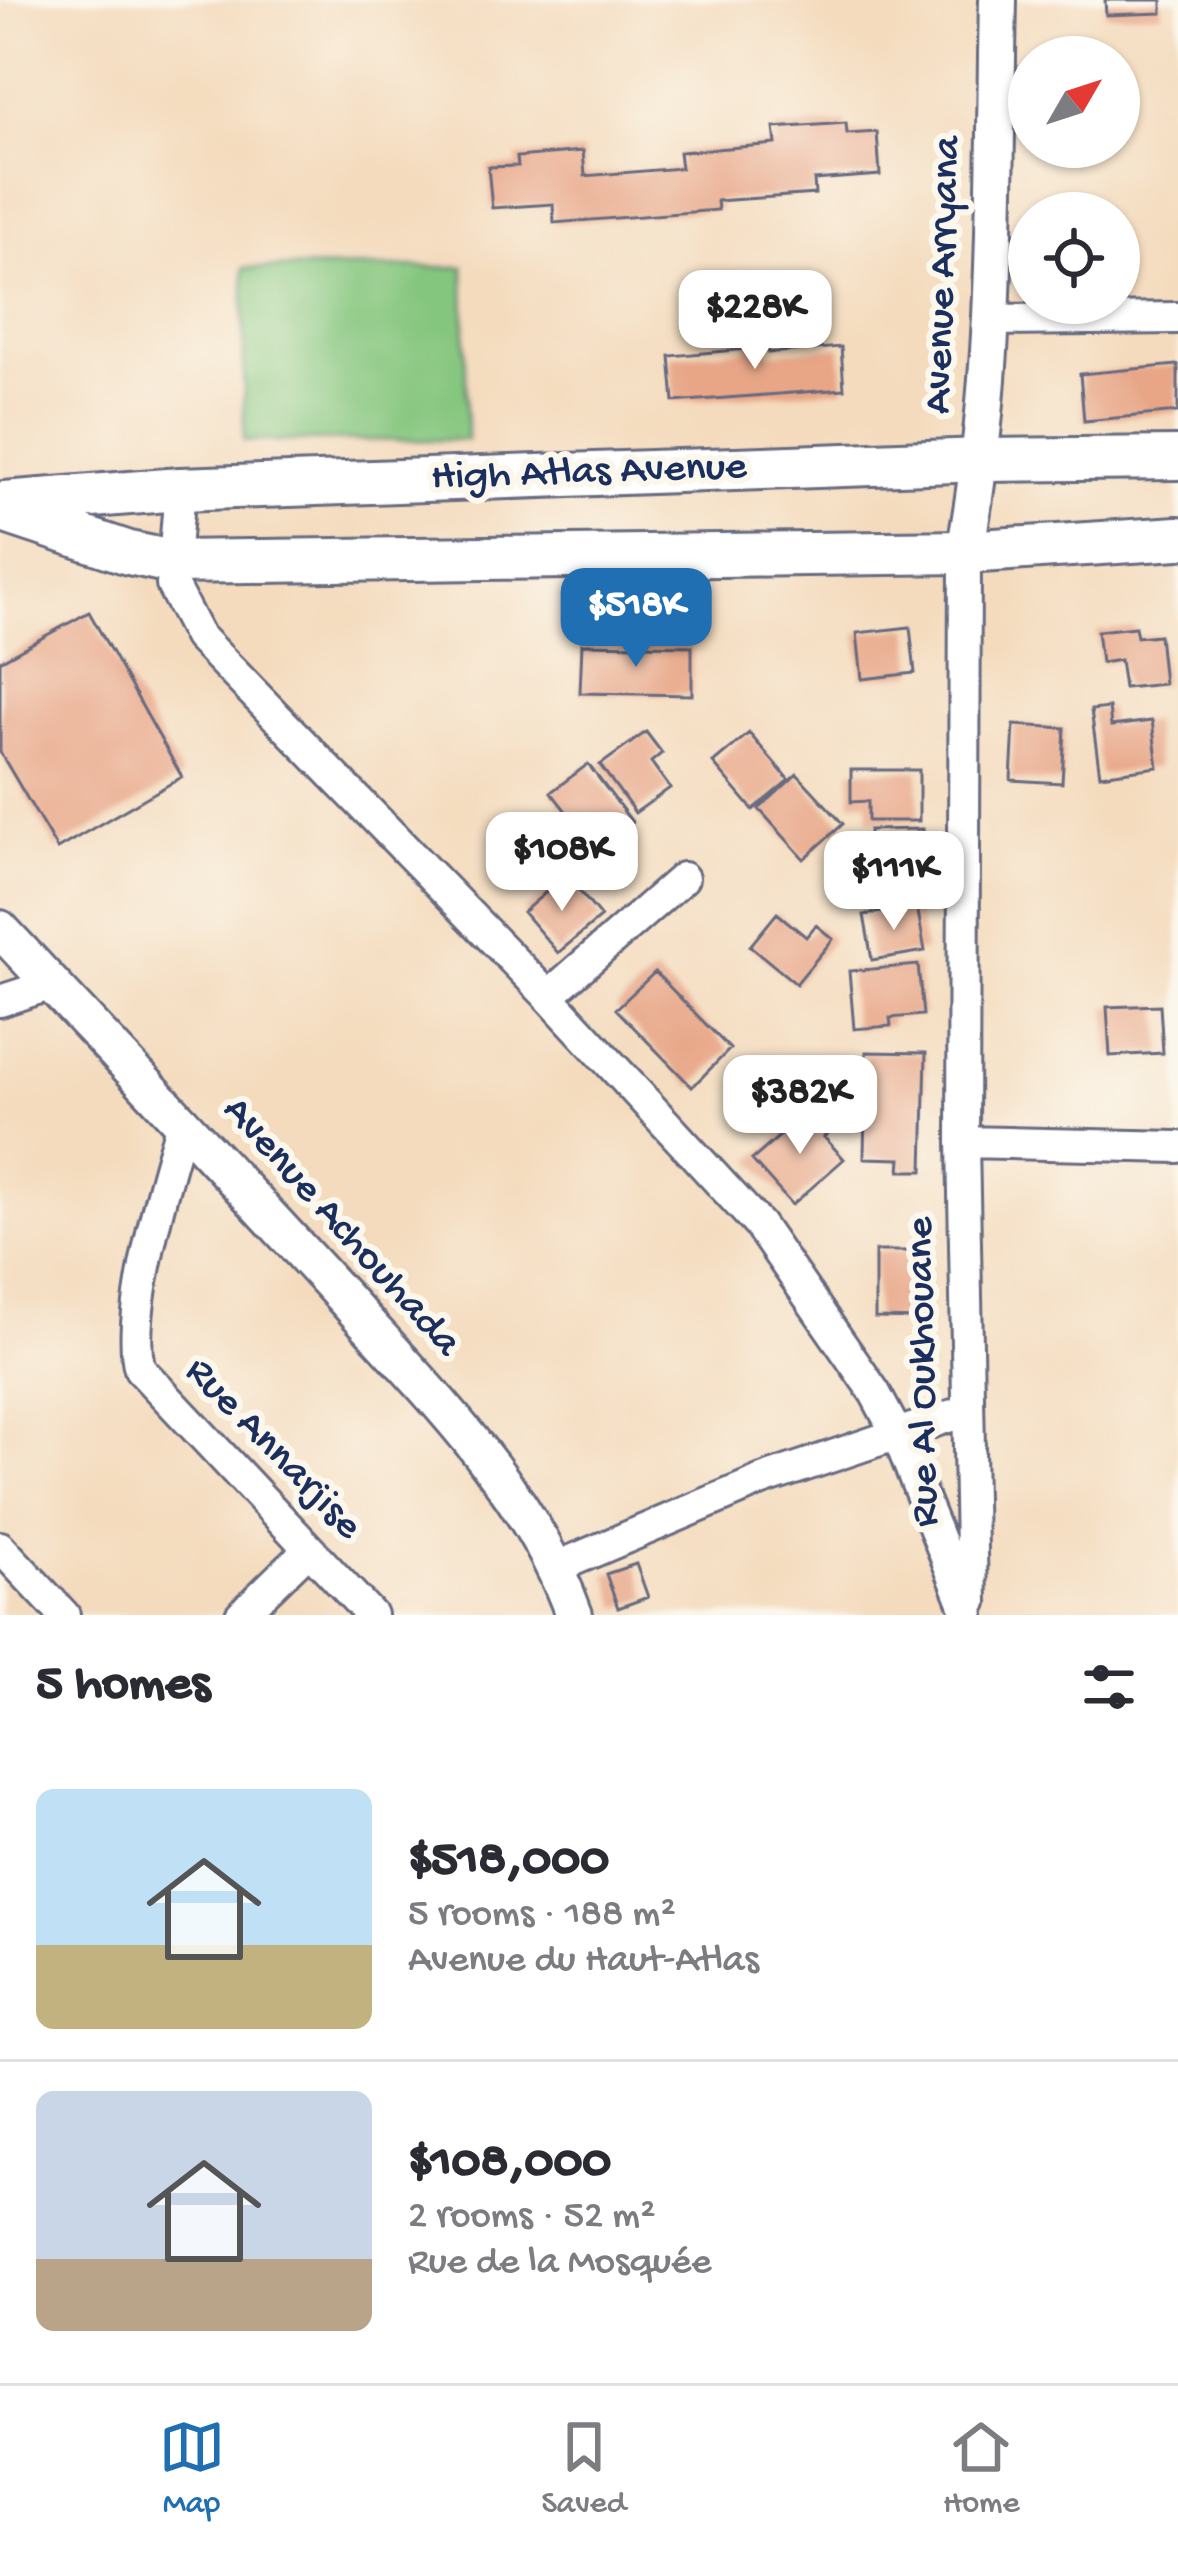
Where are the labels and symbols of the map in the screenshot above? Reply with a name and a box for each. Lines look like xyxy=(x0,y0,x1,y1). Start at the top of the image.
north arrow xyxy=(1008,36,1140,168)
street label: Avenue Arryana xyxy=(916,134,974,415)
pin: $228K xyxy=(671,270,839,372)
street label: High Atlas Avenue xyxy=(430,444,749,504)
pin: $518K xyxy=(552,568,720,670)
pin: $108K xyxy=(478,812,646,914)
pin: $111K xyxy=(810,831,978,933)
pin: $382K xyxy=(716,1055,884,1157)
street label: Avenue Achouhada xyxy=(210,1088,471,1369)
street label: Rue Al Oukhouane xyxy=(898,1215,952,1527)
street label: Rue Annarjise xyxy=(173,1349,372,1552)

